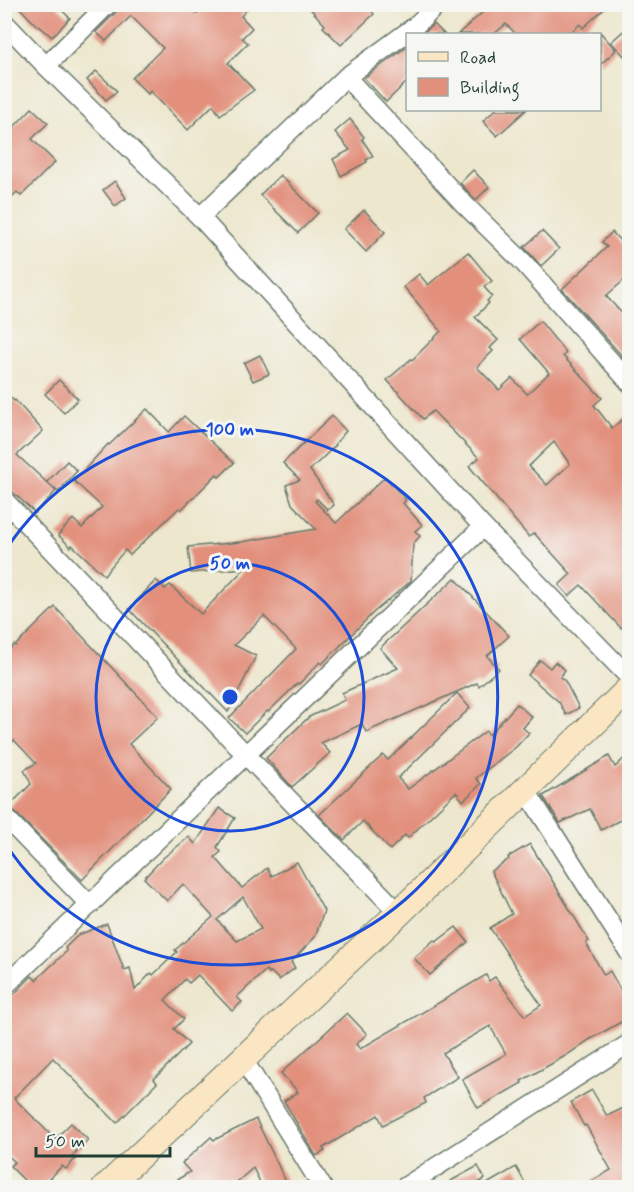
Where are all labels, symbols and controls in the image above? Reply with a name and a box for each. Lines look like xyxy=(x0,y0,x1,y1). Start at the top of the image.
legend xyxy=(406,33,601,111)
text: Road xyxy=(460,46,496,70)
text: Building xyxy=(460,76,520,102)
text: 100 m xyxy=(206,418,254,442)
text: 50 m xyxy=(210,552,250,576)
centre of rings xyxy=(220,687,240,707)
scale bar xyxy=(36,1120,170,1158)
text: 50 m xyxy=(45,1130,85,1154)

